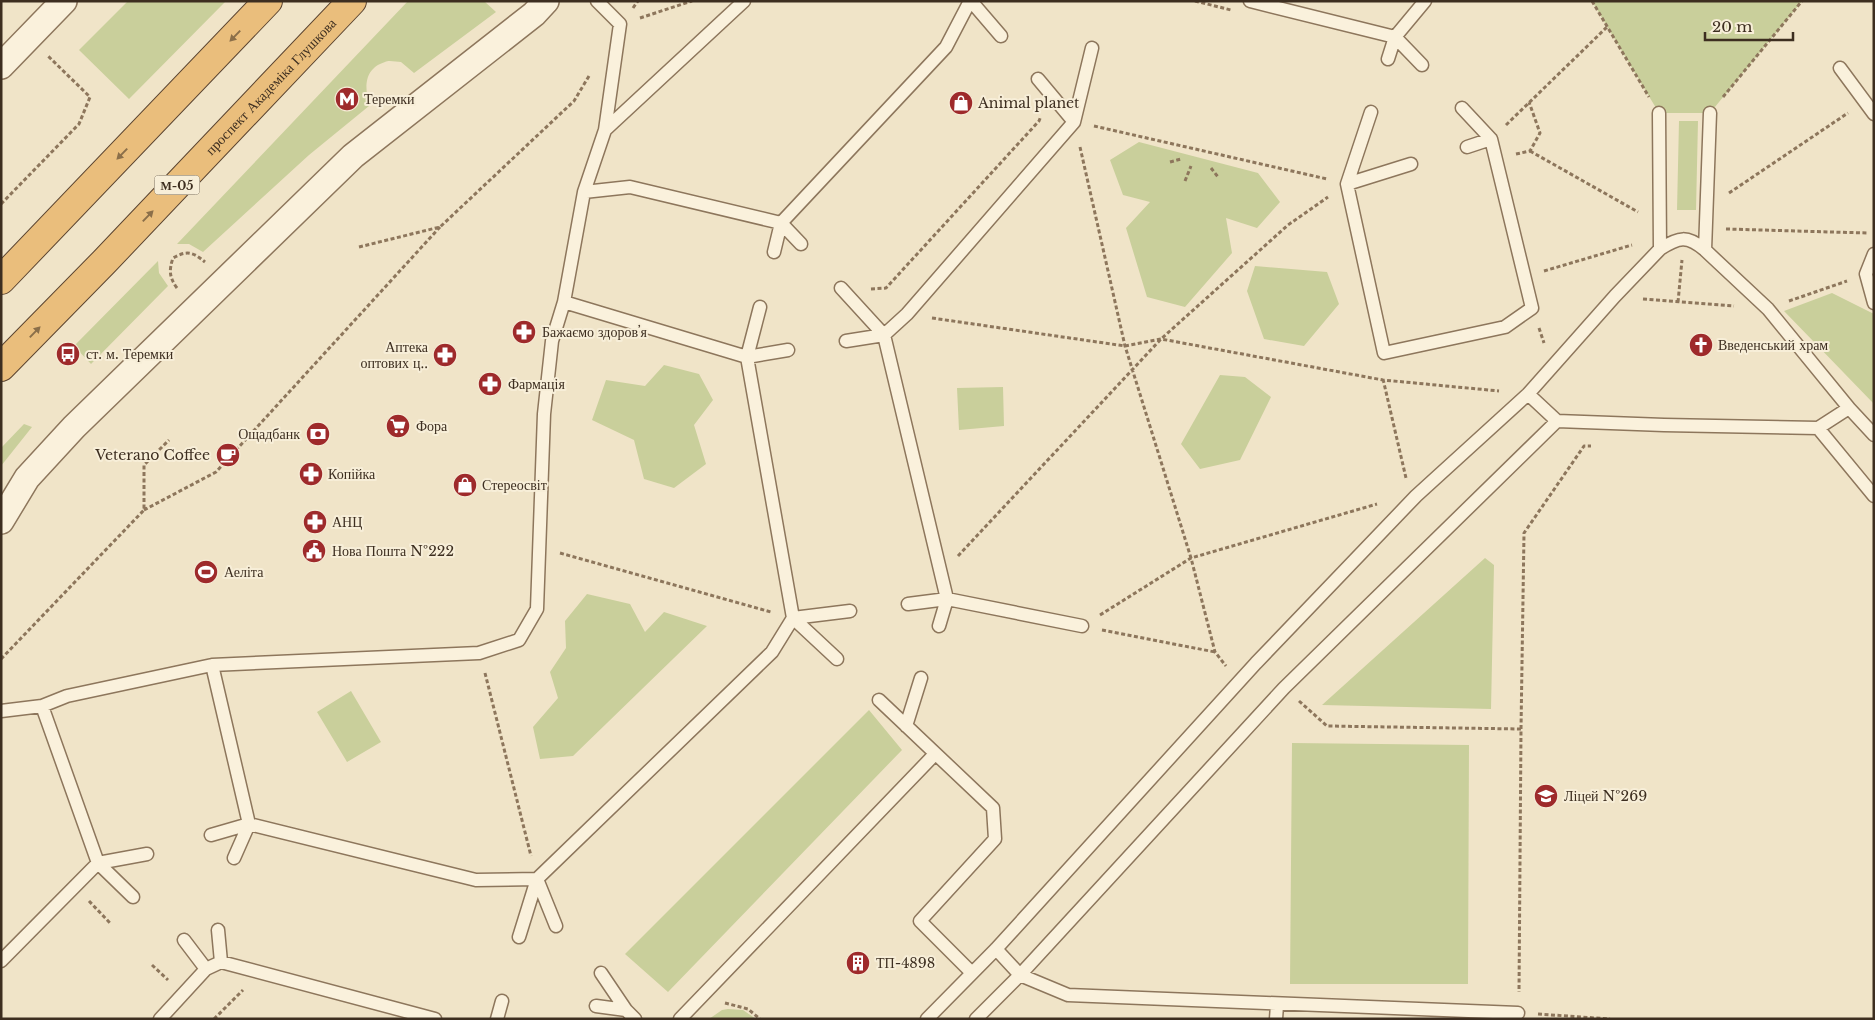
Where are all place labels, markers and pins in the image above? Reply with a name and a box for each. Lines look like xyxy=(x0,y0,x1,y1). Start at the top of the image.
metro station icon: Теремки xyxy=(334,86,360,112)
place label: Теремки xyxy=(364,90,415,108)
shop icon: Animal planet xyxy=(948,90,974,116)
place label: Animal planet xyxy=(977,94,1080,112)
pharmacy icon: Бажаємо здоровʼя xyxy=(511,319,537,345)
place label: Бажаємо здоровʼя xyxy=(542,323,648,341)
church icon: Введенський храм xyxy=(1688,332,1714,358)
place label: Введенський храм xyxy=(1718,336,1828,354)
place label: Аптека оптових ц‥ xyxy=(360,338,429,372)
bus stop icon: ст. м. Теремки xyxy=(55,341,81,367)
pharmacy icon: Аптека оптових ц‥ xyxy=(432,342,458,368)
place label: ст. м. Теремки xyxy=(86,345,174,363)
pharmacy icon: Фармація xyxy=(477,371,503,397)
place label: Фармація xyxy=(508,375,565,393)
supermarket icon: Фора xyxy=(385,413,411,439)
place label: Фора xyxy=(416,417,448,435)
bank icon: Ощадбанк xyxy=(305,421,331,447)
place label: Ощадбанк xyxy=(238,425,300,443)
cafe icon: Veterano Coffee xyxy=(215,442,241,468)
place label: Veterano Coffee xyxy=(94,446,210,464)
pharmacy icon: Копійка xyxy=(298,461,324,487)
place label: Копійка xyxy=(328,465,376,483)
shop icon: Стереосвіт xyxy=(452,472,478,498)
place label: Стереосвіт xyxy=(482,476,547,494)
pharmacy icon: АНЦ xyxy=(302,509,328,535)
place label: АНЦ xyxy=(332,513,362,531)
public building icon: Нова Пошта №222 xyxy=(301,538,327,564)
place label: Нова Пошта №222 xyxy=(332,542,454,560)
sports icon: Аеліта xyxy=(193,559,219,585)
place label: Аеліта xyxy=(224,563,264,581)
school or university icon: Ліцей №269 xyxy=(1533,783,1559,809)
place label: Ліцей №269 xyxy=(1564,787,1647,805)
building icon: ТП-4898 xyxy=(845,950,871,976)
place label: ТП-4898 xyxy=(876,954,935,972)

